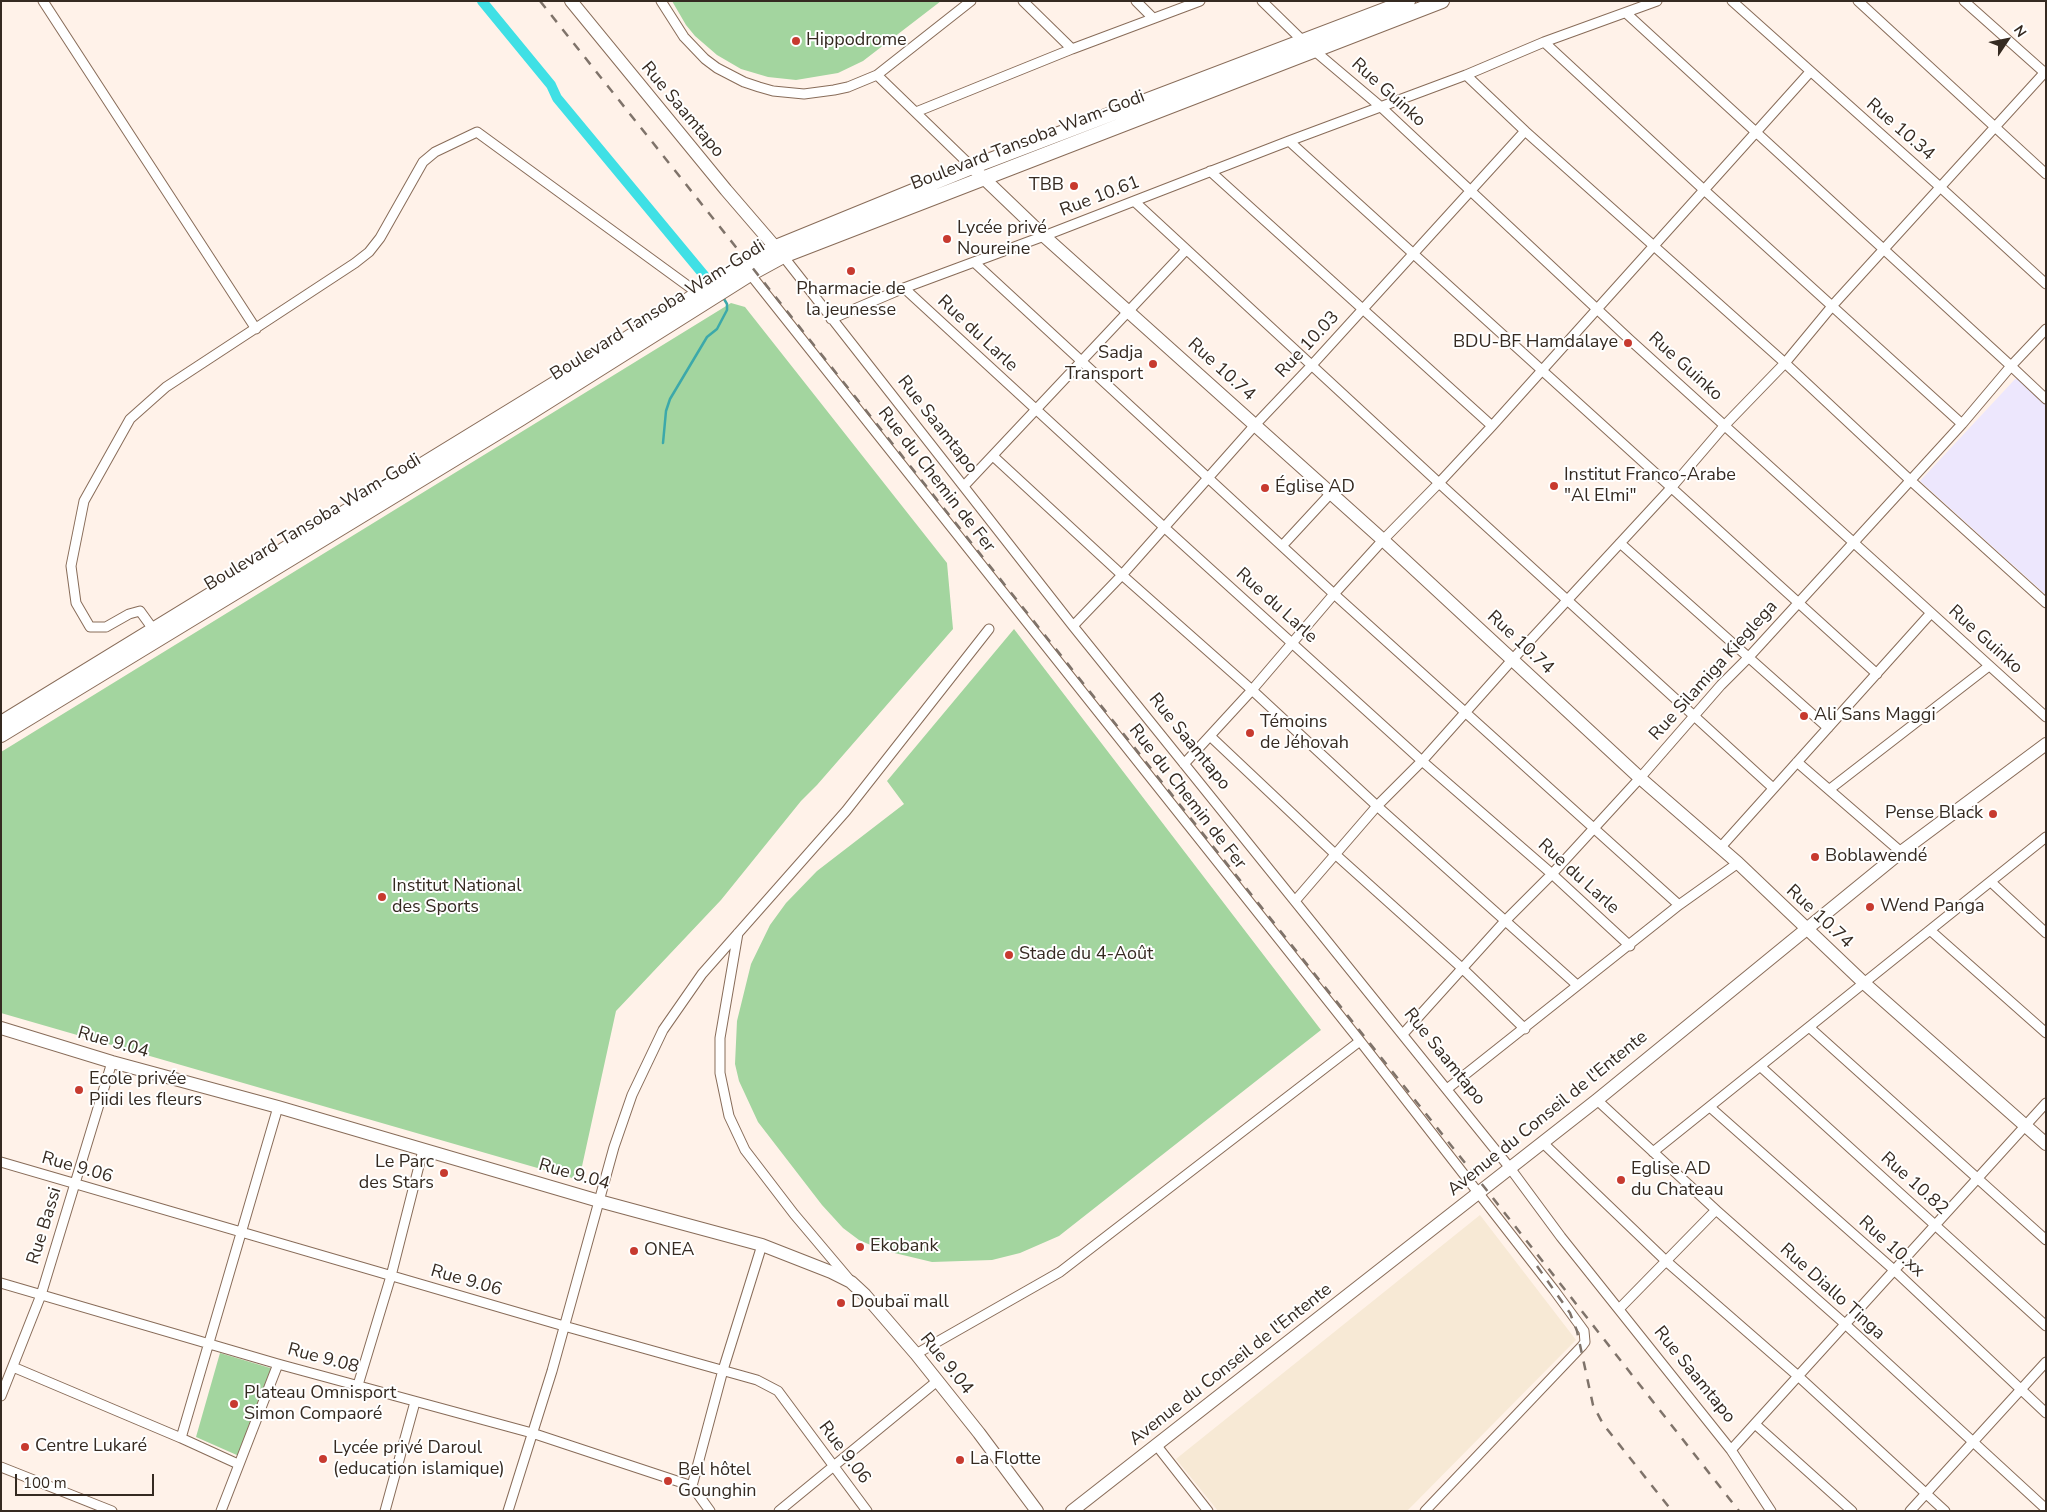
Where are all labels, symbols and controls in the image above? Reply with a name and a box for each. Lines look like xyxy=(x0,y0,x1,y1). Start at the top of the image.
north arrow xyxy=(1982,15,2032,65)
text: N xyxy=(2009,22,2031,41)
place label: Hippodrome xyxy=(806,30,907,52)
marker: Hippodrome xyxy=(790,35,802,47)
street label: Rue Guinko xyxy=(1346,54,1430,132)
street label: Rue Saamtapo xyxy=(636,58,728,162)
street label: Boulevard Tansoba Wam-Godi xyxy=(908,86,1148,196)
street label: Rue 10.34 xyxy=(1861,94,1939,166)
street label: Rue 10.61 xyxy=(1057,172,1143,222)
place label: TBB xyxy=(1029,175,1064,197)
marker: TBB xyxy=(1068,180,1080,192)
place label: Lycée privé Noureine xyxy=(957,218,1047,260)
marker: Lycée privé Noureine xyxy=(941,233,953,245)
street label: Boulevard Tansoba Wam-Godi xyxy=(547,236,769,386)
marker: Pharmacie de la jeunesse xyxy=(845,265,857,277)
place label: Pharmacie de la jeunesse xyxy=(796,279,906,322)
street label: Rue du Larle xyxy=(932,291,1022,377)
street label: Rue 10.03 xyxy=(1272,307,1344,383)
street label: Rue Guinko xyxy=(1643,328,1727,406)
place label: BDU-BF Hamdalaye xyxy=(1453,332,1618,354)
street label: Rue 10.74 xyxy=(1183,334,1259,406)
marker: BDU-BF Hamdalaye xyxy=(1622,337,1634,349)
place label: Sadja Transport xyxy=(1065,343,1143,386)
marker: Sadja Transport xyxy=(1147,358,1159,370)
street label: Rue Saamtapo xyxy=(892,372,982,478)
street label: Rue du Chemin de Fer xyxy=(873,403,999,557)
street label: Boulevard Tansoba Wam-Godi xyxy=(201,450,425,596)
place label: Institut Franco-Arabe "Al Elmi" xyxy=(1564,465,1736,508)
place label: Église AD xyxy=(1275,477,1355,499)
marker: Institut Franco-Arabe "Al Elmi" xyxy=(1548,480,1560,492)
marker: Église AD xyxy=(1259,482,1271,494)
street label: Rue du Larle xyxy=(1231,564,1321,648)
street label: Rue Silamiga Kieglega xyxy=(1645,596,1783,746)
street label: Rue Guinko xyxy=(1943,601,2027,679)
street label: Rue 10.74 xyxy=(1482,607,1558,679)
street label: Rue Saamtapo xyxy=(1143,689,1235,795)
place label: Ali Sans Maggi xyxy=(1814,705,1936,727)
marker: Ali Sans Maggi xyxy=(1798,710,1810,722)
place label: Témoins de Jéhovah xyxy=(1260,712,1349,754)
street label: Rue du Chemin de Fer xyxy=(1124,720,1250,874)
marker: Témoins de Jéhovah xyxy=(1244,727,1256,739)
place label: Pense Black xyxy=(1885,803,1983,825)
marker: Pense Black xyxy=(1987,808,1999,820)
street label: Rue du Larle xyxy=(1533,835,1623,919)
place label: Boblawendé xyxy=(1825,846,1927,868)
marker: Boblawendé xyxy=(1809,851,1821,863)
place label: Institut National des Sports xyxy=(392,876,522,919)
street label: Rue 10.74 xyxy=(1781,881,1857,953)
marker: Institut National des Sports xyxy=(376,891,388,903)
place label: Wend Panga xyxy=(1880,896,1984,918)
marker: Wend Panga xyxy=(1864,901,1876,913)
place label: Stade du 4-Août xyxy=(1019,944,1153,966)
marker: Stade du 4-Août xyxy=(1003,949,1015,961)
street label: Rue Saamtapo xyxy=(1398,1004,1490,1110)
street label: Rue 9.04 xyxy=(75,1023,151,1063)
street label: Avenue du Conseil de l'Entente xyxy=(1444,1027,1652,1201)
place label: Ecole privée Piidi les fleurs xyxy=(89,1069,202,1112)
marker: Ecole privée Piidi les fleurs xyxy=(73,1084,85,1096)
street label: Rue 9.06 xyxy=(39,1148,115,1188)
street label: Rue 10.82 xyxy=(1876,1148,1952,1220)
place label: Le Parc des Stars xyxy=(359,1152,434,1194)
street label: Rue 9.04 xyxy=(536,1155,612,1195)
place label: Eglise AD du Chateau xyxy=(1631,1159,1724,1202)
marker: Le Parc des Stars xyxy=(438,1167,450,1179)
marker: Eglise AD du Chateau xyxy=(1615,1174,1627,1186)
street label: Rue Bassi xyxy=(23,1185,67,1267)
street label: Rue 10.xx xyxy=(1854,1212,1928,1282)
place label: Ekobank xyxy=(870,1236,939,1258)
street label: Rue Diallo Tinga xyxy=(1775,1239,1889,1345)
place label: ONEA xyxy=(644,1240,694,1262)
marker: Ekobank xyxy=(854,1241,866,1253)
marker: ONEA xyxy=(628,1245,640,1257)
street label: Rue 9.06 xyxy=(428,1261,504,1301)
street label: Avenue du Conseil de l'Entente xyxy=(1125,1279,1337,1451)
place label: Doubaï mall xyxy=(851,1292,949,1314)
marker: Doubaï mall xyxy=(835,1297,847,1309)
street label: Rue Saamtapo xyxy=(1648,1322,1740,1428)
street label: Rue 9.04 xyxy=(915,1329,977,1399)
street label: Rue 9.08 xyxy=(285,1339,361,1379)
place label: Plateau Omnisport Simon Compaoré xyxy=(244,1383,396,1426)
marker: Plateau Omnisport Simon Compaoré xyxy=(228,1398,240,1410)
street label: Rue 9.06 xyxy=(813,1417,875,1489)
place label: Centre Lukaré xyxy=(35,1436,147,1458)
place label: Lycée privé Daroul (education islamique) xyxy=(333,1438,505,1480)
marker: Centre Lukaré xyxy=(19,1441,31,1453)
place label: La Flotte xyxy=(970,1449,1041,1471)
marker: Lycée privé Daroul (education islamique) xyxy=(317,1453,329,1465)
marker: La Flotte xyxy=(954,1454,966,1466)
place label: Bel hôtel Gounghin xyxy=(678,1460,757,1502)
scale bar xyxy=(18,1464,156,1496)
text: 100 m xyxy=(23,1473,67,1493)
marker: Bel hôtel Gounghin xyxy=(662,1475,674,1487)

